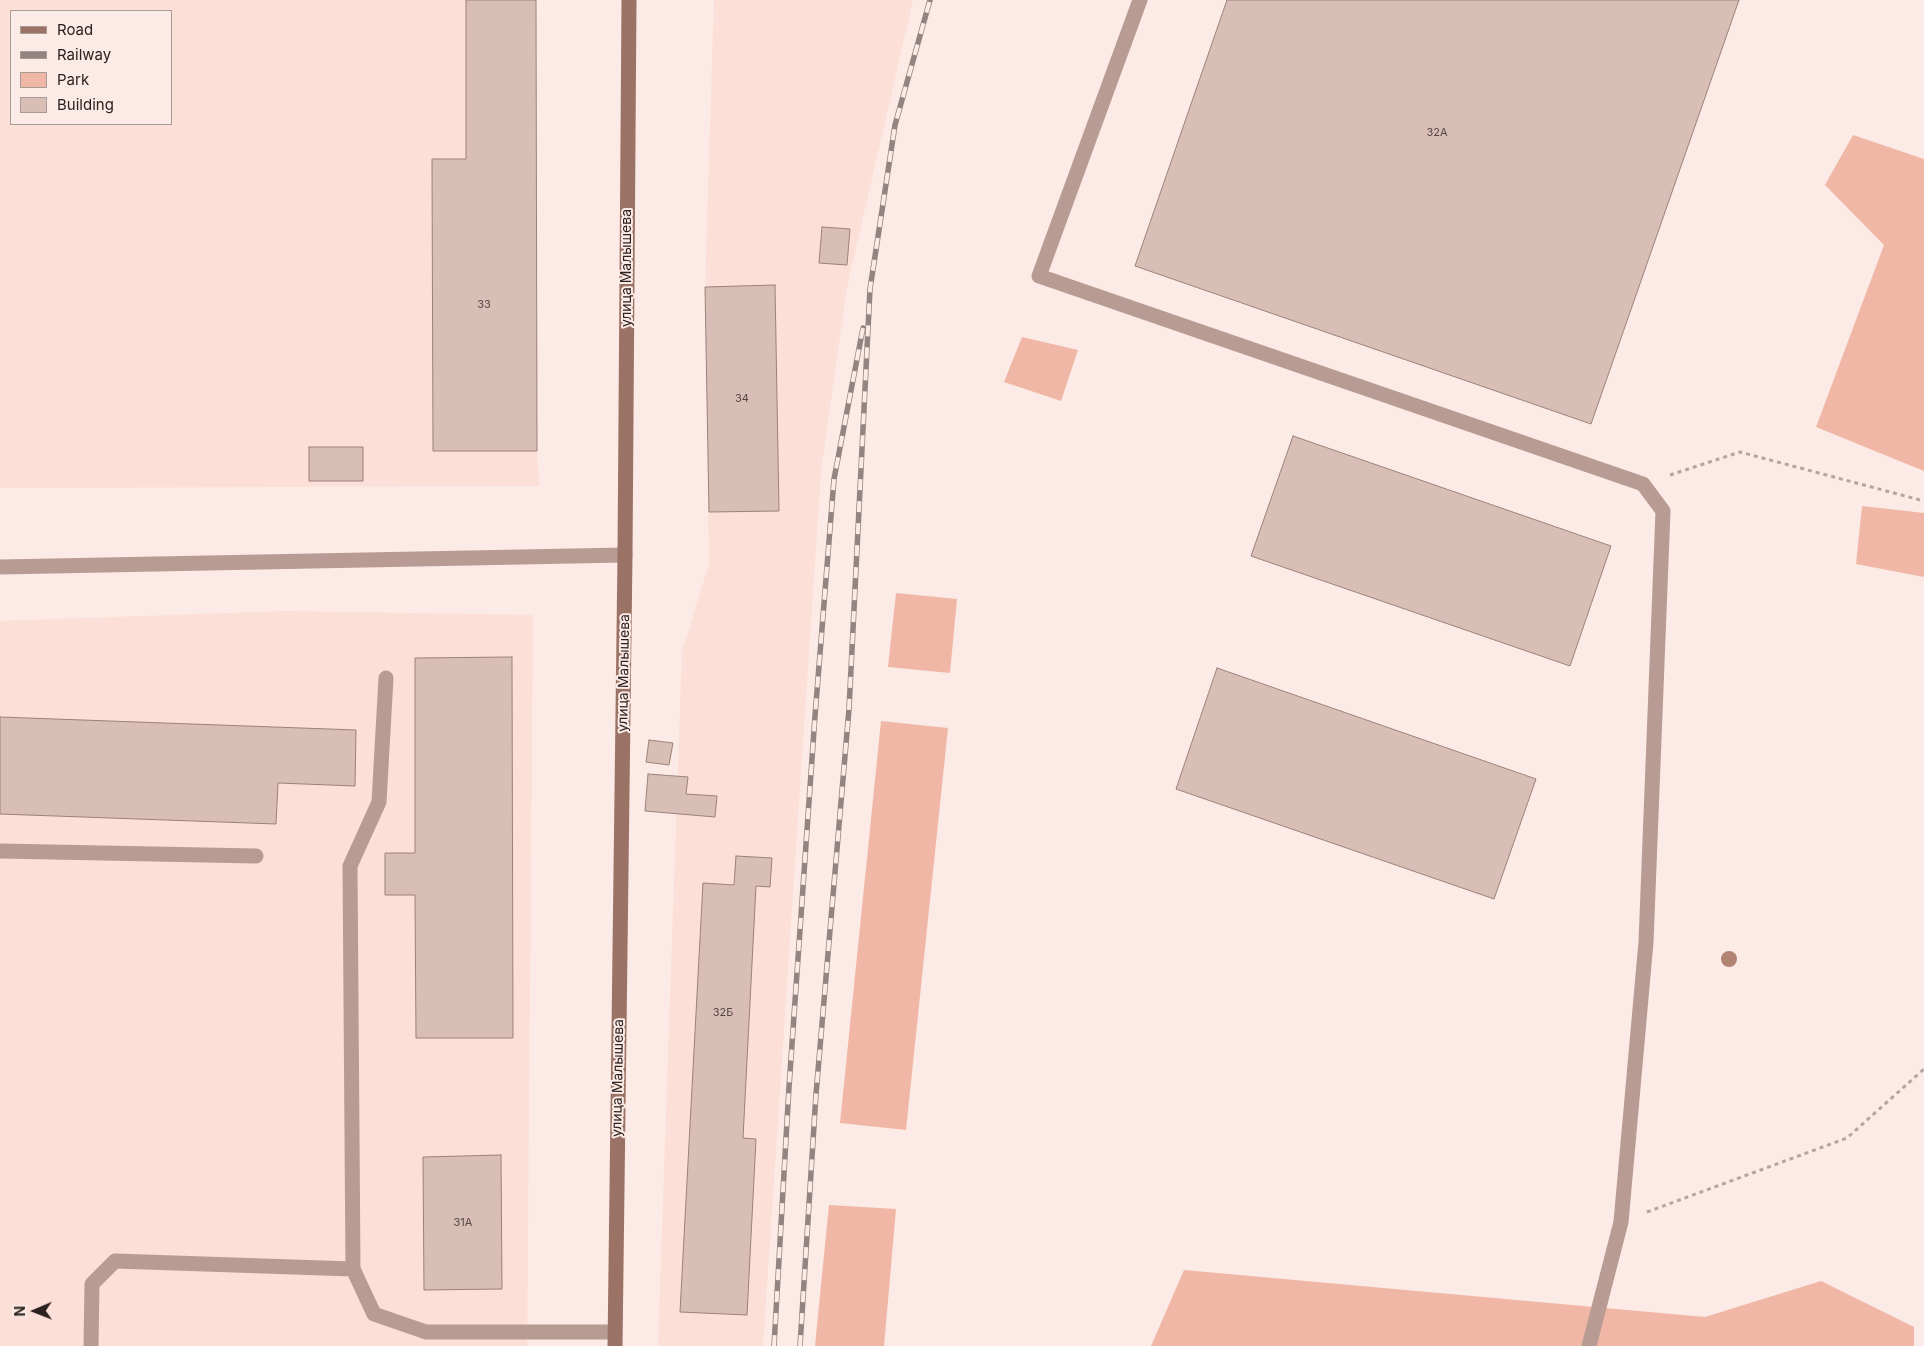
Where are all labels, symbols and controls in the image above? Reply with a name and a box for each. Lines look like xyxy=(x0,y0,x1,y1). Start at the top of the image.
legend xyxy=(10,10,172,125)
text: Road xyxy=(57,20,93,39)
text: Railway xyxy=(57,45,111,64)
text: Park xyxy=(57,70,89,89)
text: Building xyxy=(57,95,114,114)
house number: 32А xyxy=(1426,126,1448,140)
street label: улица Малышева xyxy=(619,209,635,327)
house number: 33 xyxy=(477,298,491,312)
house number: 34 xyxy=(735,392,749,406)
street label: улица Малышева xyxy=(615,614,633,732)
house number: 32Б xyxy=(713,1006,733,1020)
street label: улица Малышева xyxy=(609,1019,627,1137)
house number: 31А xyxy=(454,1216,472,1230)
north arrow xyxy=(10,1286,60,1336)
text: N xyxy=(11,1306,28,1317)

